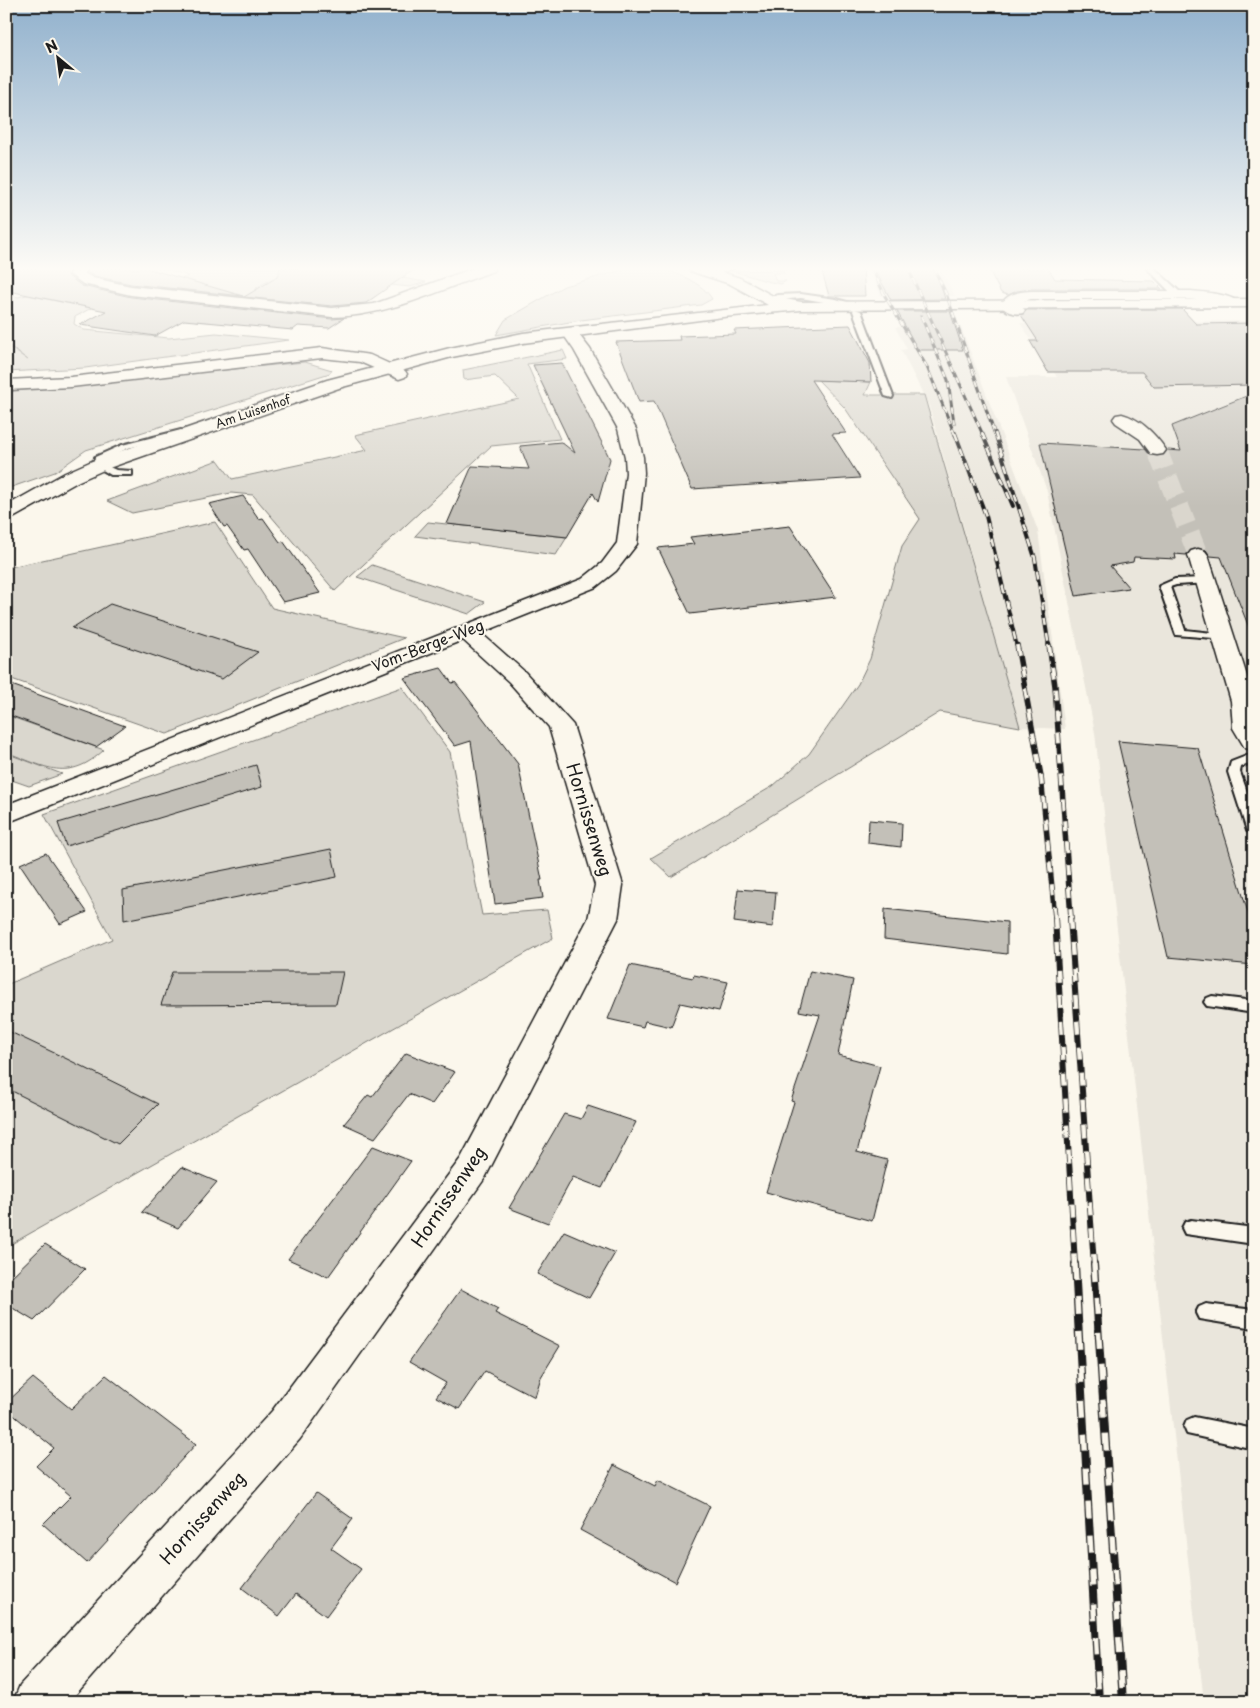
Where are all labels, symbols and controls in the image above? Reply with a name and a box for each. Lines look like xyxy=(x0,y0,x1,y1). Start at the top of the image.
north arrow xyxy=(32,32,82,82)
text: N xyxy=(42,34,61,58)
street label: Am Luisenhof xyxy=(213,389,294,432)
street label: Vom-Berge-Weg xyxy=(368,613,487,677)
street label: Hornissenweg xyxy=(560,759,621,880)
street label: Hornissenweg xyxy=(404,1140,492,1252)
street label: Hornissenweg xyxy=(153,1464,251,1570)

